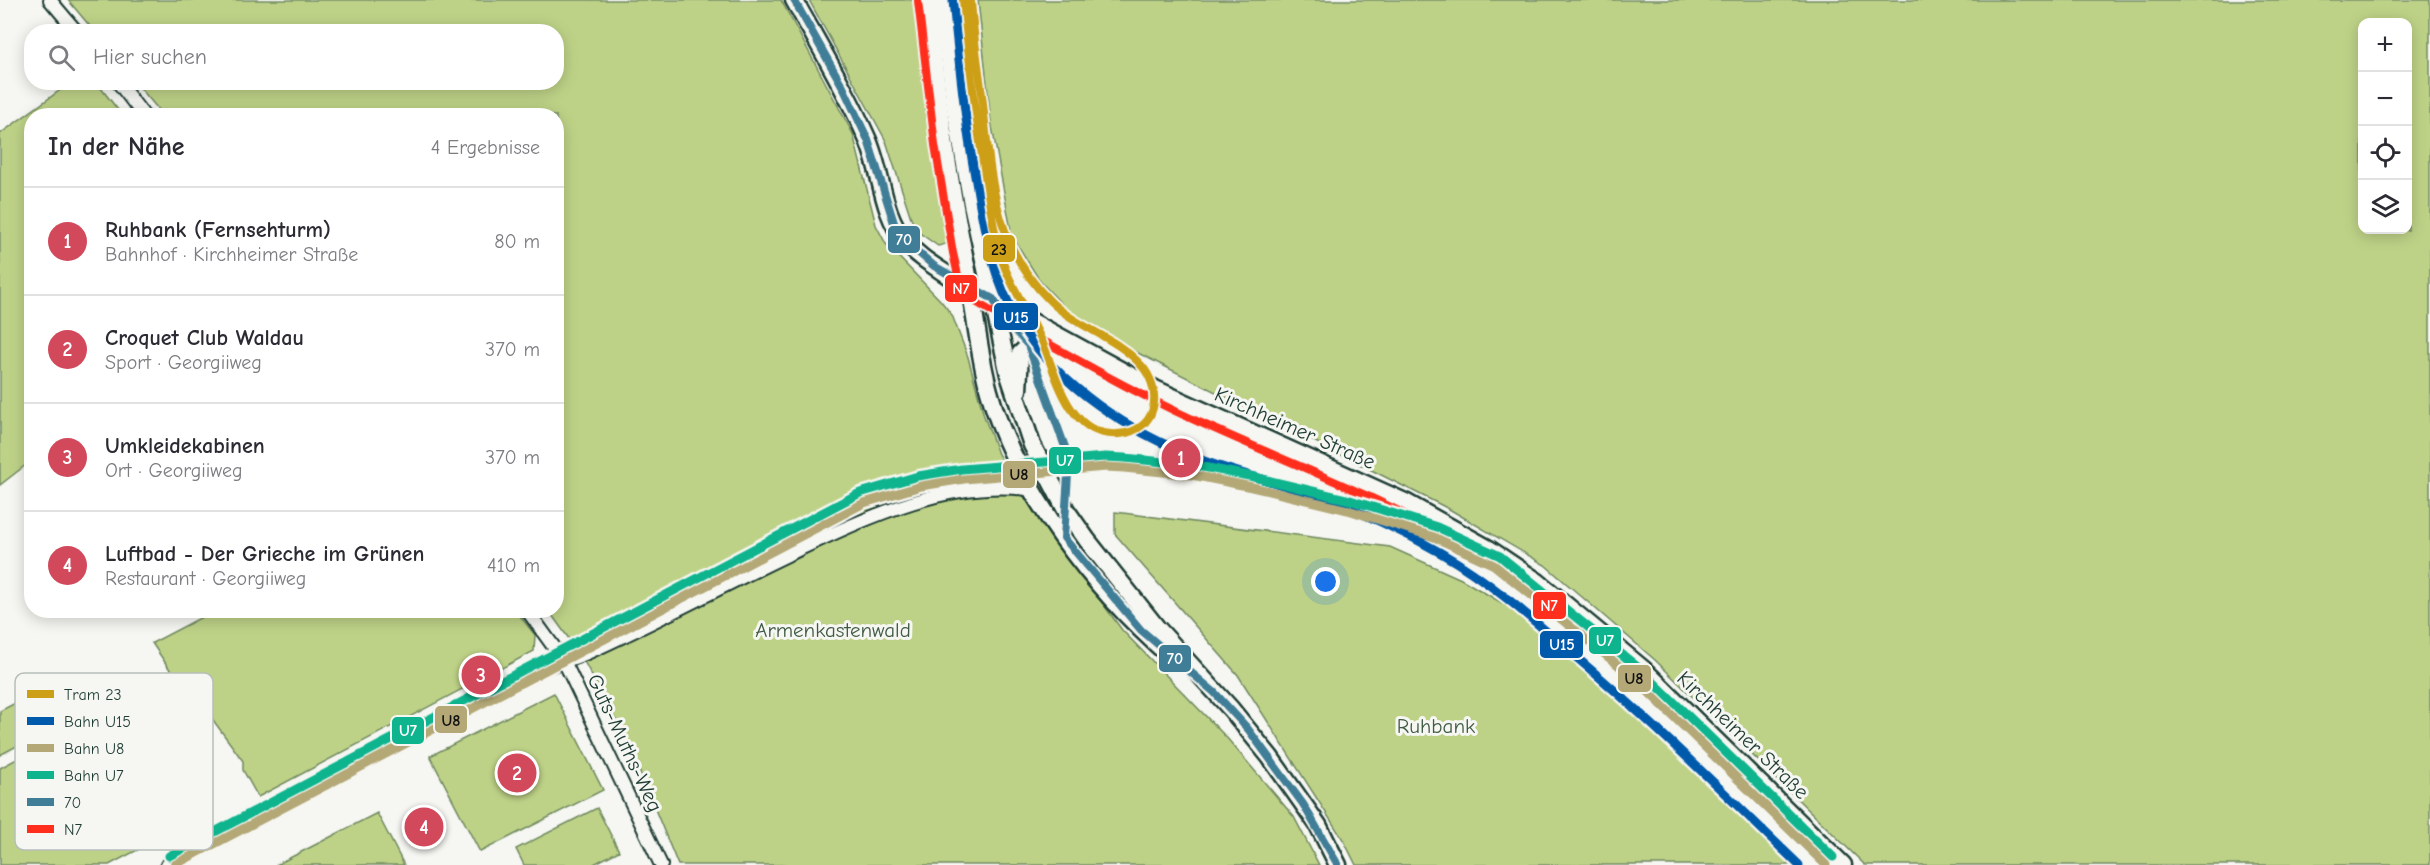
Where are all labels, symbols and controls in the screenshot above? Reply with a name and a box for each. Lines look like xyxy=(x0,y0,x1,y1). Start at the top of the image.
map controls xyxy=(2358,18,2412,234)
button: + xyxy=(2358,18,2412,72)
search box xyxy=(24,24,564,90)
icon: search xyxy=(45,41,78,74)
text: Hier suchen xyxy=(93,44,207,70)
button: − xyxy=(2358,72,2412,126)
button: locate xyxy=(2358,126,2412,180)
text: In der Nähe xyxy=(48,132,185,162)
text: 4 Ergebnisse xyxy=(431,136,540,159)
button: layers xyxy=(2358,180,2412,234)
text: Ruhbank (Fernsehturm) xyxy=(105,217,331,243)
line badge: 70 xyxy=(887,225,921,254)
text: 1 xyxy=(64,230,71,253)
text: 80 m xyxy=(494,230,540,253)
text: 70 xyxy=(896,231,912,249)
line badge: 23 xyxy=(982,234,1016,263)
text: 23 xyxy=(991,241,1007,259)
text: Bahnhof · Kirchheimer Straße xyxy=(105,243,358,266)
line badge: N7 xyxy=(944,274,978,303)
text: N7 xyxy=(952,280,971,298)
line badge: U15 xyxy=(993,302,1039,331)
text: U15 xyxy=(1003,309,1029,327)
text: Croquet Club Waldau xyxy=(105,325,304,351)
text: 2 xyxy=(63,338,72,361)
text: 370 m xyxy=(485,338,540,361)
text: Sport · Georgiiweg xyxy=(105,351,262,374)
street label: Kirchheimer Straße xyxy=(1211,382,1379,474)
text: Umkleidekabinen xyxy=(105,433,265,459)
pin: 1 xyxy=(1162,436,1200,480)
text: 3 xyxy=(63,446,72,469)
text: 370 m xyxy=(485,446,540,469)
line badge: U7 xyxy=(1048,446,1082,475)
text: U7 xyxy=(1056,452,1075,470)
text: Ort · Georgiiweg xyxy=(105,459,243,482)
line badge: U8 xyxy=(1002,460,1036,489)
text: U8 xyxy=(1010,466,1028,484)
text: Luftbad - Der Grieche im Grünen xyxy=(105,541,424,567)
text: 4 xyxy=(63,554,72,577)
text: 410 m xyxy=(487,554,540,577)
text: Restaurant · Georgiiweg xyxy=(105,567,306,590)
your location xyxy=(1311,567,1340,596)
line badge: N7 xyxy=(1532,591,1567,620)
text: N7 xyxy=(1540,597,1559,615)
park label: Armenkastenwald xyxy=(755,618,911,642)
line badge: U7 xyxy=(1588,626,1622,655)
line badge: U15 xyxy=(1539,630,1584,659)
text: U7 xyxy=(1596,632,1615,650)
text: U15 xyxy=(1549,636,1575,654)
line badge: 70 xyxy=(1158,644,1192,673)
text: 70 xyxy=(1167,650,1183,668)
pin: 3 xyxy=(462,652,500,698)
line badge: U8 xyxy=(1617,664,1652,693)
street label: Kirchheimer Straße xyxy=(1672,666,1814,804)
street label: Guts-Muths-Weg xyxy=(583,670,667,816)
text: U8 xyxy=(1625,670,1643,688)
legend xyxy=(15,673,213,850)
text: Tram 23 xyxy=(64,686,122,704)
line badge: U8 xyxy=(434,705,468,734)
text: U8 xyxy=(442,712,460,730)
text: Bahn U15 xyxy=(64,713,131,731)
park label: Ruhbank xyxy=(1397,714,1475,738)
line badge: U7 xyxy=(391,716,425,745)
text: U7 xyxy=(399,722,418,740)
text: Bahn U8 xyxy=(64,740,124,758)
pin: 2 xyxy=(498,750,536,796)
text: Bahn U7 xyxy=(64,767,124,785)
text: 70 xyxy=(64,794,81,812)
pin: 4 xyxy=(404,804,444,850)
text: N7 xyxy=(64,821,83,839)

